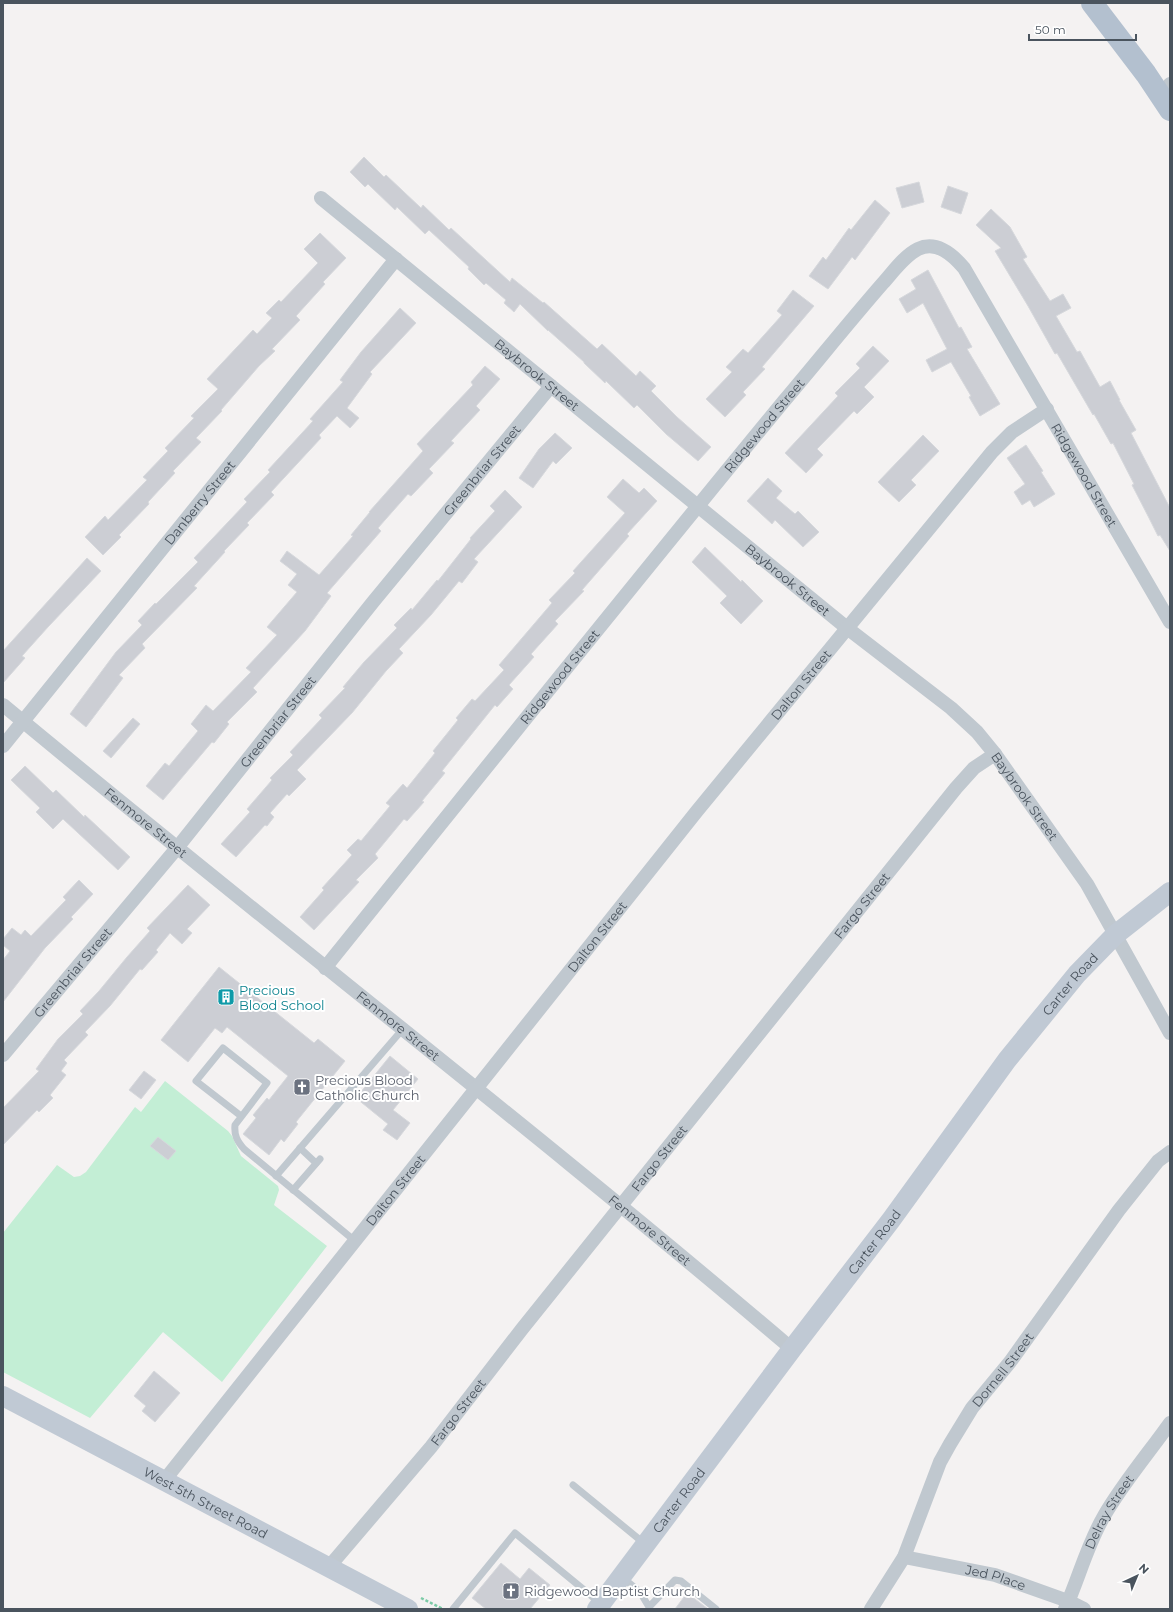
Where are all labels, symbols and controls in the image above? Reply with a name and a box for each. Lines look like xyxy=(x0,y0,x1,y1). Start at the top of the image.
scale bar xyxy=(1029,16,1136,42)
text: 50 m xyxy=(1035,22,1066,37)
street label: Baybrook Street xyxy=(491,335,583,414)
street label: Ridgewood Street xyxy=(721,375,808,476)
street label: Ridgewood Street xyxy=(1048,420,1121,530)
street label: Greenbriar Street xyxy=(440,421,524,519)
street label: Danberry Street xyxy=(161,457,238,548)
street label: Baybrook Street xyxy=(742,540,834,619)
street label: Ridgewood Street xyxy=(516,626,603,727)
street label: Dalton Street xyxy=(767,646,834,723)
street label: Greenbriar Street xyxy=(236,673,319,771)
street label: Baybrook Street xyxy=(988,749,1062,844)
street label: Fenmore Street xyxy=(101,784,191,861)
street label: Fargo Street xyxy=(830,869,893,942)
street label: Dalton Street xyxy=(564,898,630,975)
street label: Greenbriar Street xyxy=(30,924,115,1021)
street label: Carter Road xyxy=(1039,949,1101,1019)
place label: Precious Blood School xyxy=(239,982,325,1013)
building icon: Precious Blood School xyxy=(216,987,236,1007)
street label: Fenmore Street xyxy=(353,987,443,1064)
place label: Precious Blood Catholic Church xyxy=(315,1072,420,1103)
church icon: Precious Blood Catholic Church xyxy=(292,1077,312,1097)
street label: Fargo Street xyxy=(628,1122,691,1195)
street label: Dalton Street xyxy=(362,1151,428,1229)
street label: Fenmore Street xyxy=(605,1191,694,1269)
street label: Carter Road xyxy=(844,1206,904,1278)
street label: Dornell Street xyxy=(968,1329,1037,1410)
street label: Fargo Street xyxy=(427,1375,489,1449)
street label: West 5th Street Road xyxy=(141,1463,271,1542)
street label: Carter Road xyxy=(649,1464,708,1536)
street label: Delray Street xyxy=(1081,1471,1137,1551)
north arrow xyxy=(1117,1556,1157,1596)
street label: Jed Place xyxy=(963,1561,1028,1593)
text: N xyxy=(1136,1561,1152,1577)
church icon: Ridgewood Baptist Church xyxy=(501,1581,521,1601)
place label: Ridgewood Baptist Church xyxy=(524,1583,700,1599)

